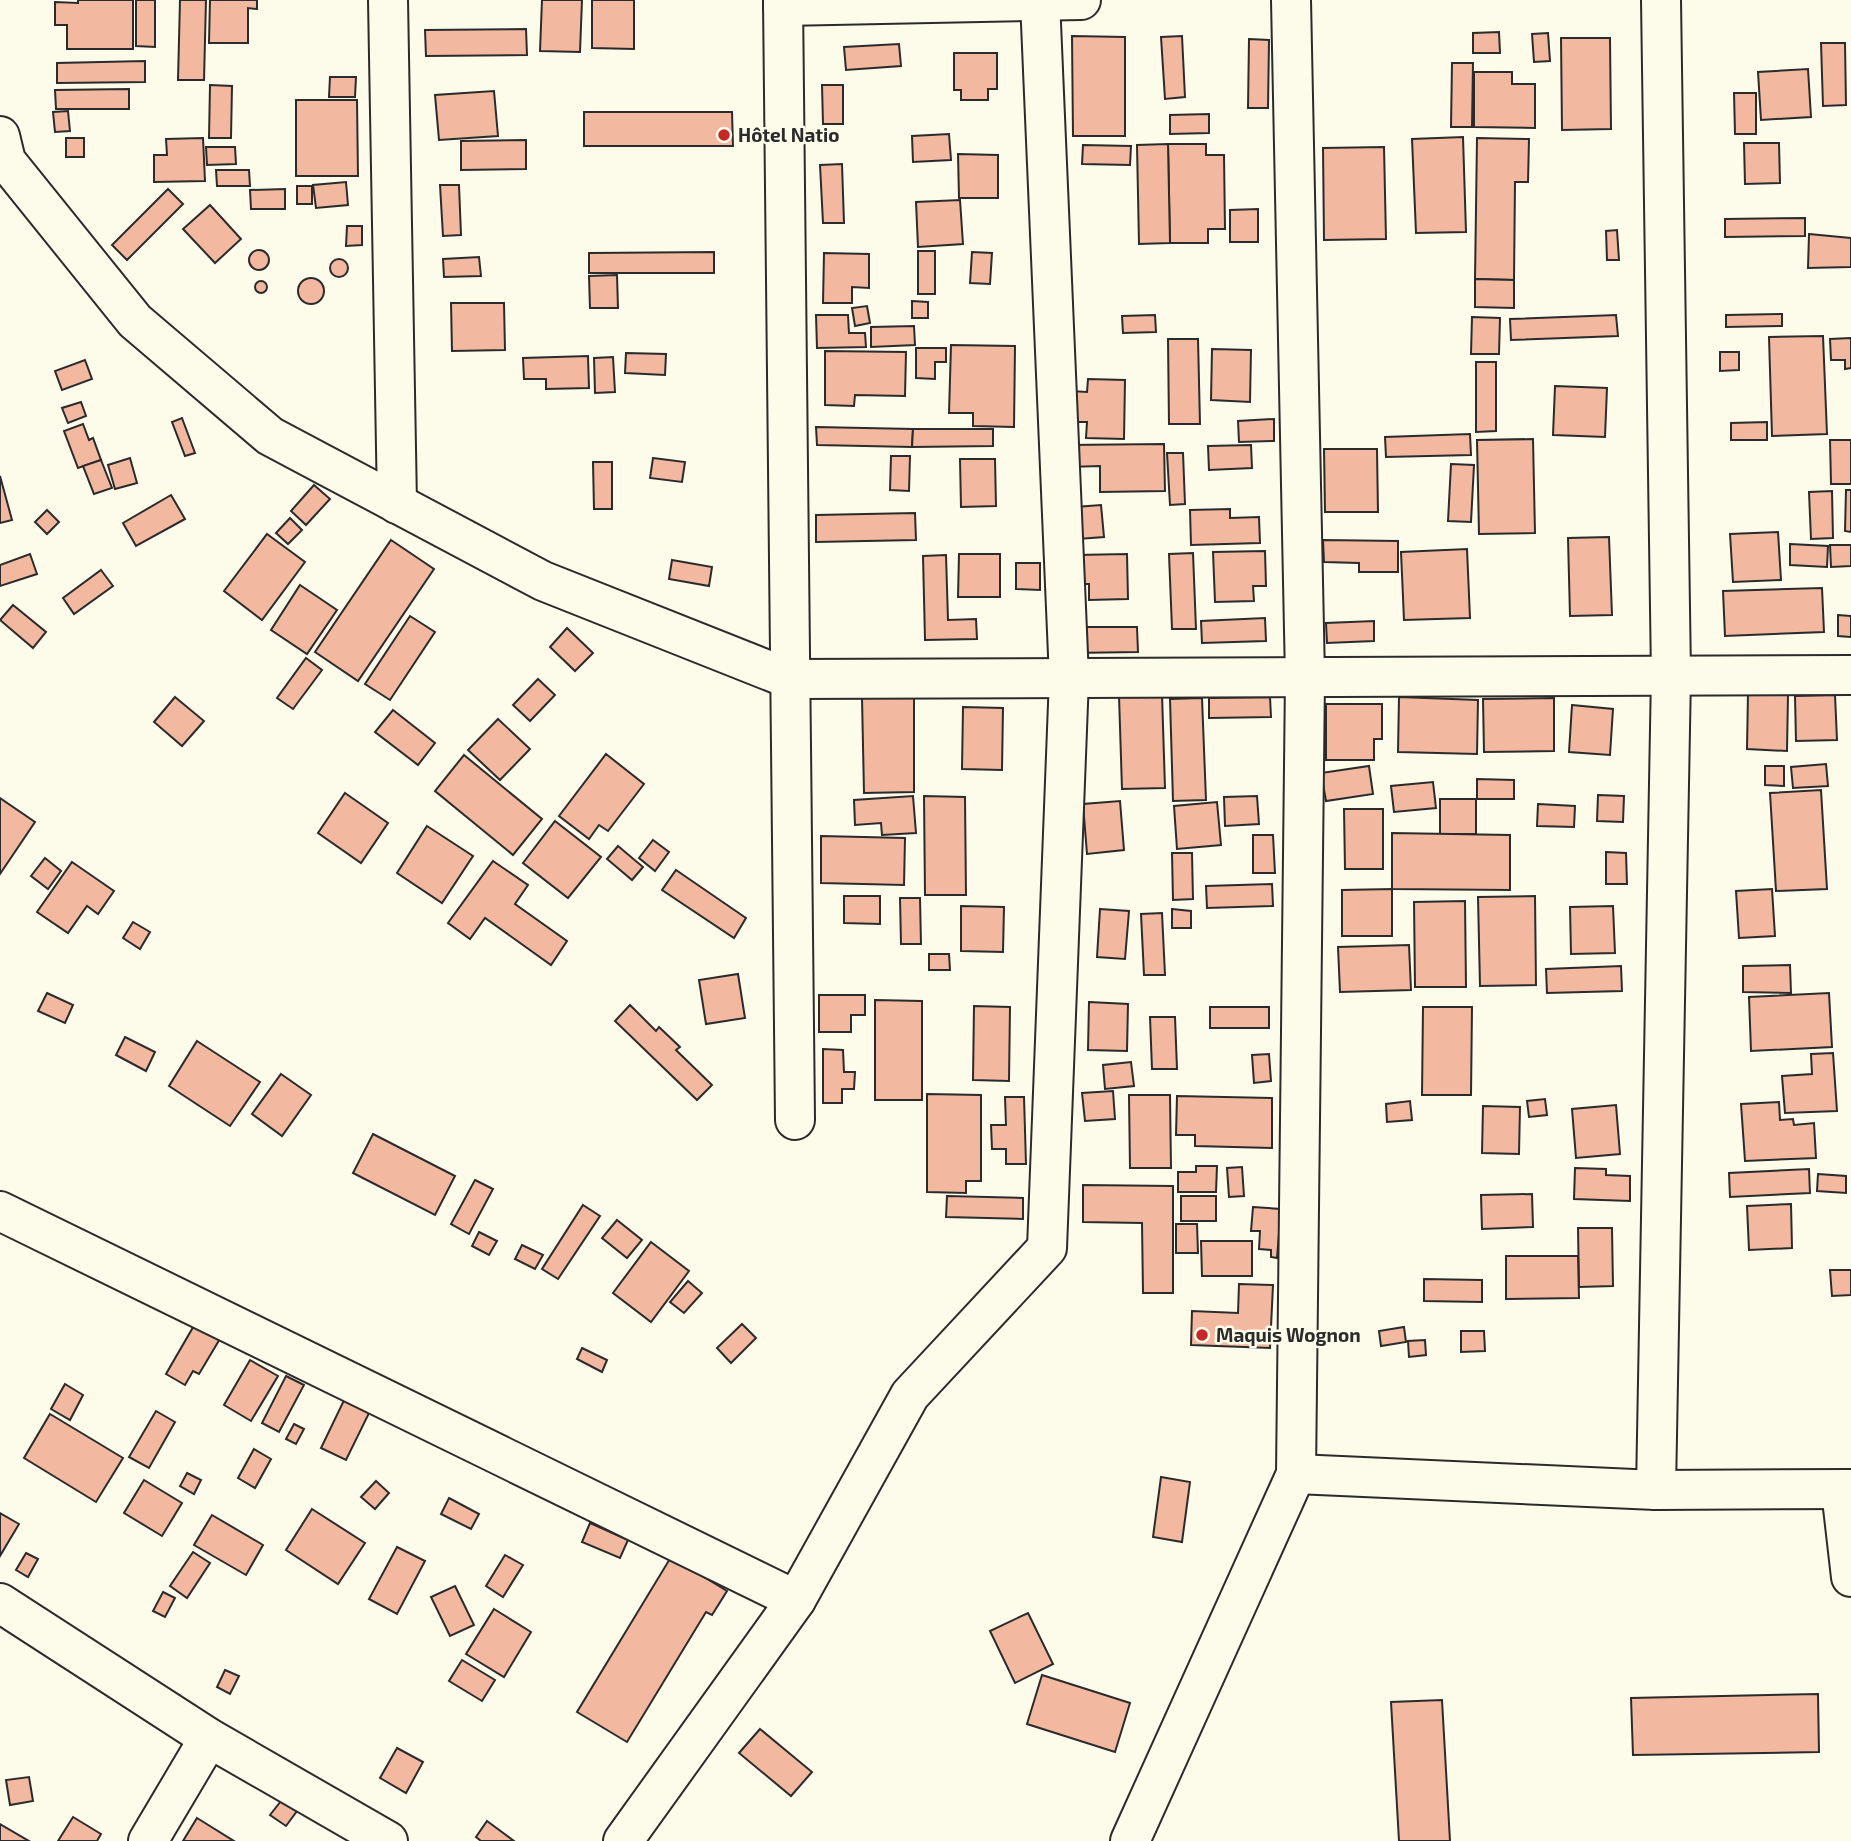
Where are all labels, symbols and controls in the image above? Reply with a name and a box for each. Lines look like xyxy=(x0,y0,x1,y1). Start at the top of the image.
place label: Hôtel Natio xyxy=(738,123,840,146)
marker: Hôtel Natio xyxy=(716,127,732,143)
place label: Maquis Wognon xyxy=(1216,1323,1361,1346)
marker: Maquis Wognon xyxy=(1194,1327,1210,1343)

